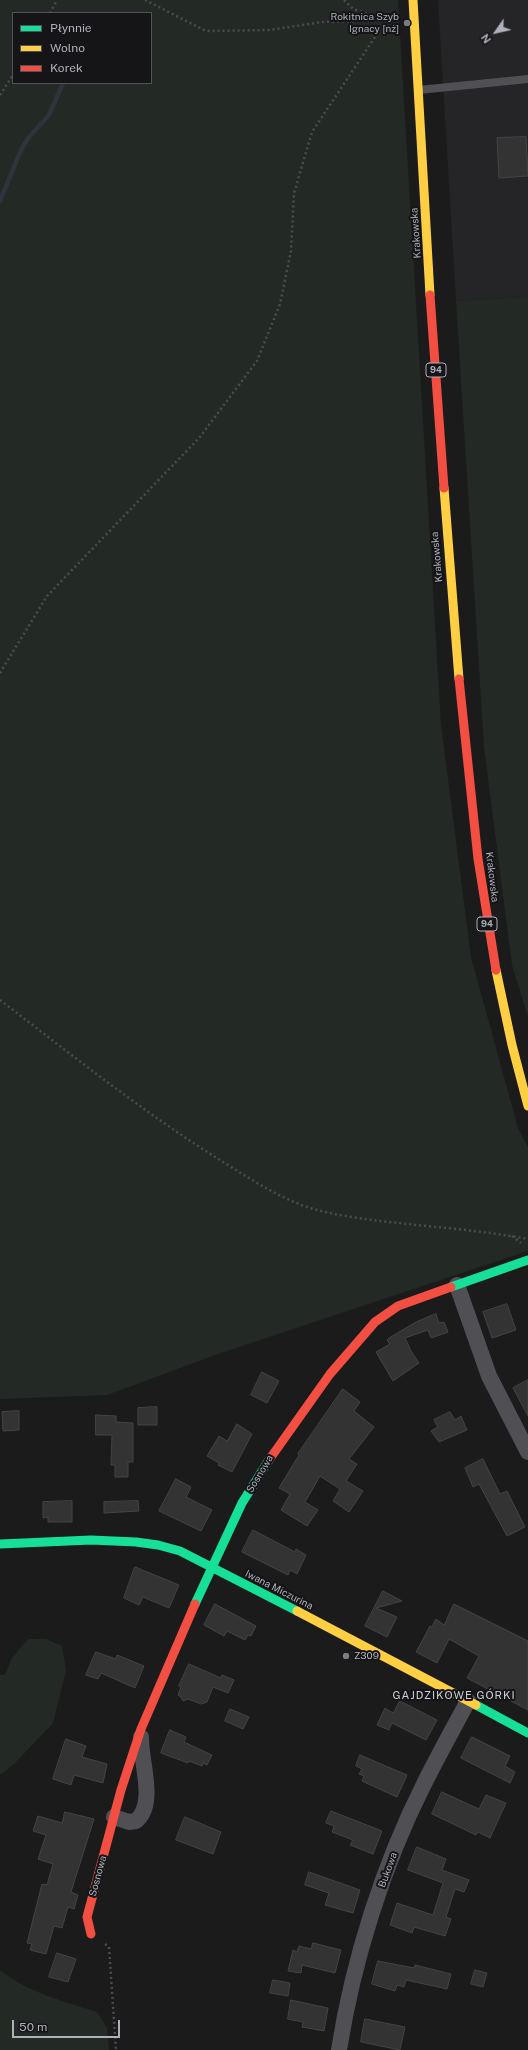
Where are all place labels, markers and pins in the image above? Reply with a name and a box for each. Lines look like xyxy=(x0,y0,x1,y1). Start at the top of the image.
place label: Rokitnica Szyb Ignacy [nż] xyxy=(331,11,399,34)
marker: Rokitnica Szyb Ignacy [nż] xyxy=(402,18,412,28)
place label: Z309 xyxy=(354,1650,379,1662)
marker: Z309 xyxy=(341,1651,351,1661)

